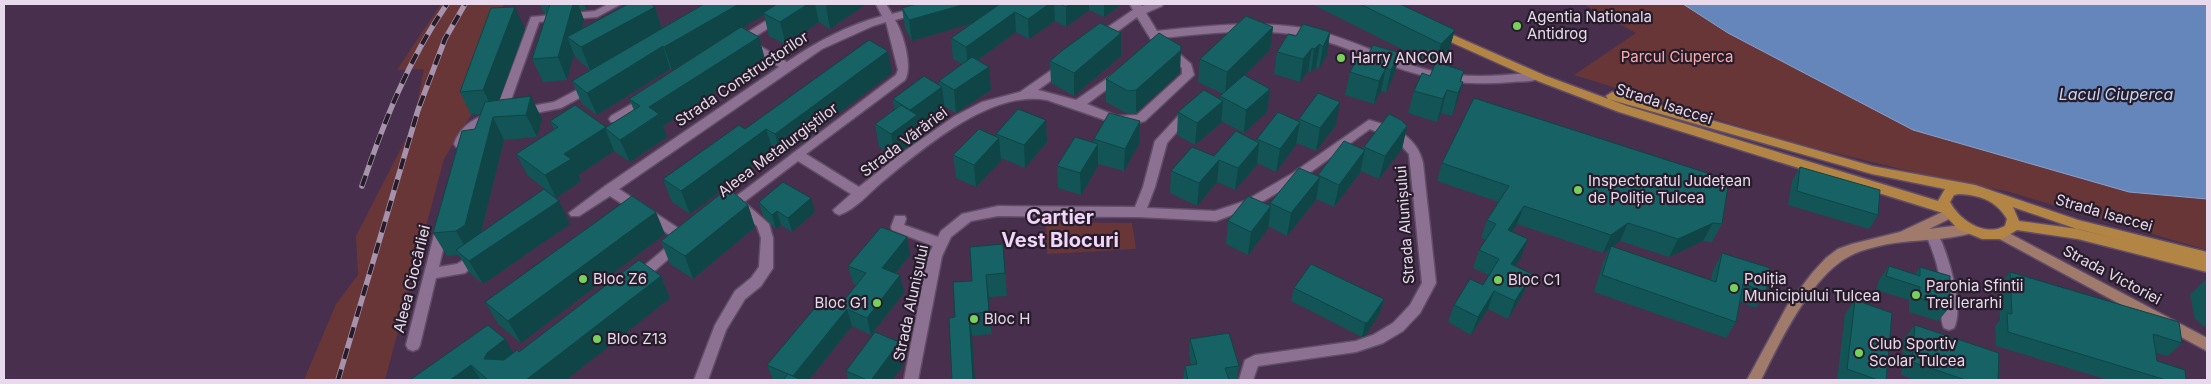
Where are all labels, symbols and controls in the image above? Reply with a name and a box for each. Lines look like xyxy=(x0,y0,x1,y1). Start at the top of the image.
place label: Agentia Nationala Antidrog xyxy=(1527,7,1652,43)
marker: Agentia Nationala Antidrog xyxy=(1511,20,1523,32)
street label: Strada Constructorilor xyxy=(671,27,812,130)
park label: Parcul Ciuperca xyxy=(1621,47,1733,66)
place label: Harry ANCOM xyxy=(1351,48,1453,67)
marker: Harry ANCOM xyxy=(1335,52,1347,64)
street label: Strada Isaccei xyxy=(1614,79,1715,128)
water label: Lacul Ciuperca xyxy=(2059,84,2174,104)
street label: Aleea Metalurgiștilor xyxy=(714,98,842,201)
street label: Strada Vărăriei xyxy=(856,103,951,181)
street label: Strada Alunișului xyxy=(1391,165,1418,285)
place label: Inspectoratul Județean de Poliție Tulcea xyxy=(1588,171,1751,207)
marker: Inspectoratul Județean de Poliție Tulcea xyxy=(1572,184,1584,196)
street label: Strada Isaccei xyxy=(2053,190,2155,235)
district label: Cartier Vest Blocuri xyxy=(1001,205,1119,252)
street label: Aleea Ciocârliei xyxy=(389,223,434,335)
street label: Strada Victoriei xyxy=(2060,241,2165,308)
street label: Strada Alunișului xyxy=(889,243,932,363)
place label: Bloc Z6 xyxy=(593,269,647,288)
place label: Poliția Municipiului Tulcea xyxy=(1744,269,1880,305)
place label: Bloc C1 xyxy=(1508,270,1560,289)
marker: Bloc Z6 xyxy=(577,273,589,285)
marker: Bloc C1 xyxy=(1492,274,1504,286)
place label: Parohia Sfintii Trei Ierarhi xyxy=(1926,276,2023,312)
marker: Poliția Municipiului Tulcea xyxy=(1728,282,1740,294)
marker: Parohia Sfintii Trei Ierarhi xyxy=(1910,289,1922,301)
place label: Bloc G1 xyxy=(814,293,867,312)
marker: Bloc G1 xyxy=(871,297,883,309)
place label: Bloc H xyxy=(984,309,1030,328)
marker: Bloc H xyxy=(968,313,980,325)
place label: Bloc Z13 xyxy=(607,329,667,348)
marker: Bloc Z13 xyxy=(591,333,603,345)
place label: Club Sportiv Scolar Tulcea xyxy=(1869,334,1965,370)
marker: Club Sportiv Scolar Tulcea xyxy=(1853,347,1865,359)

